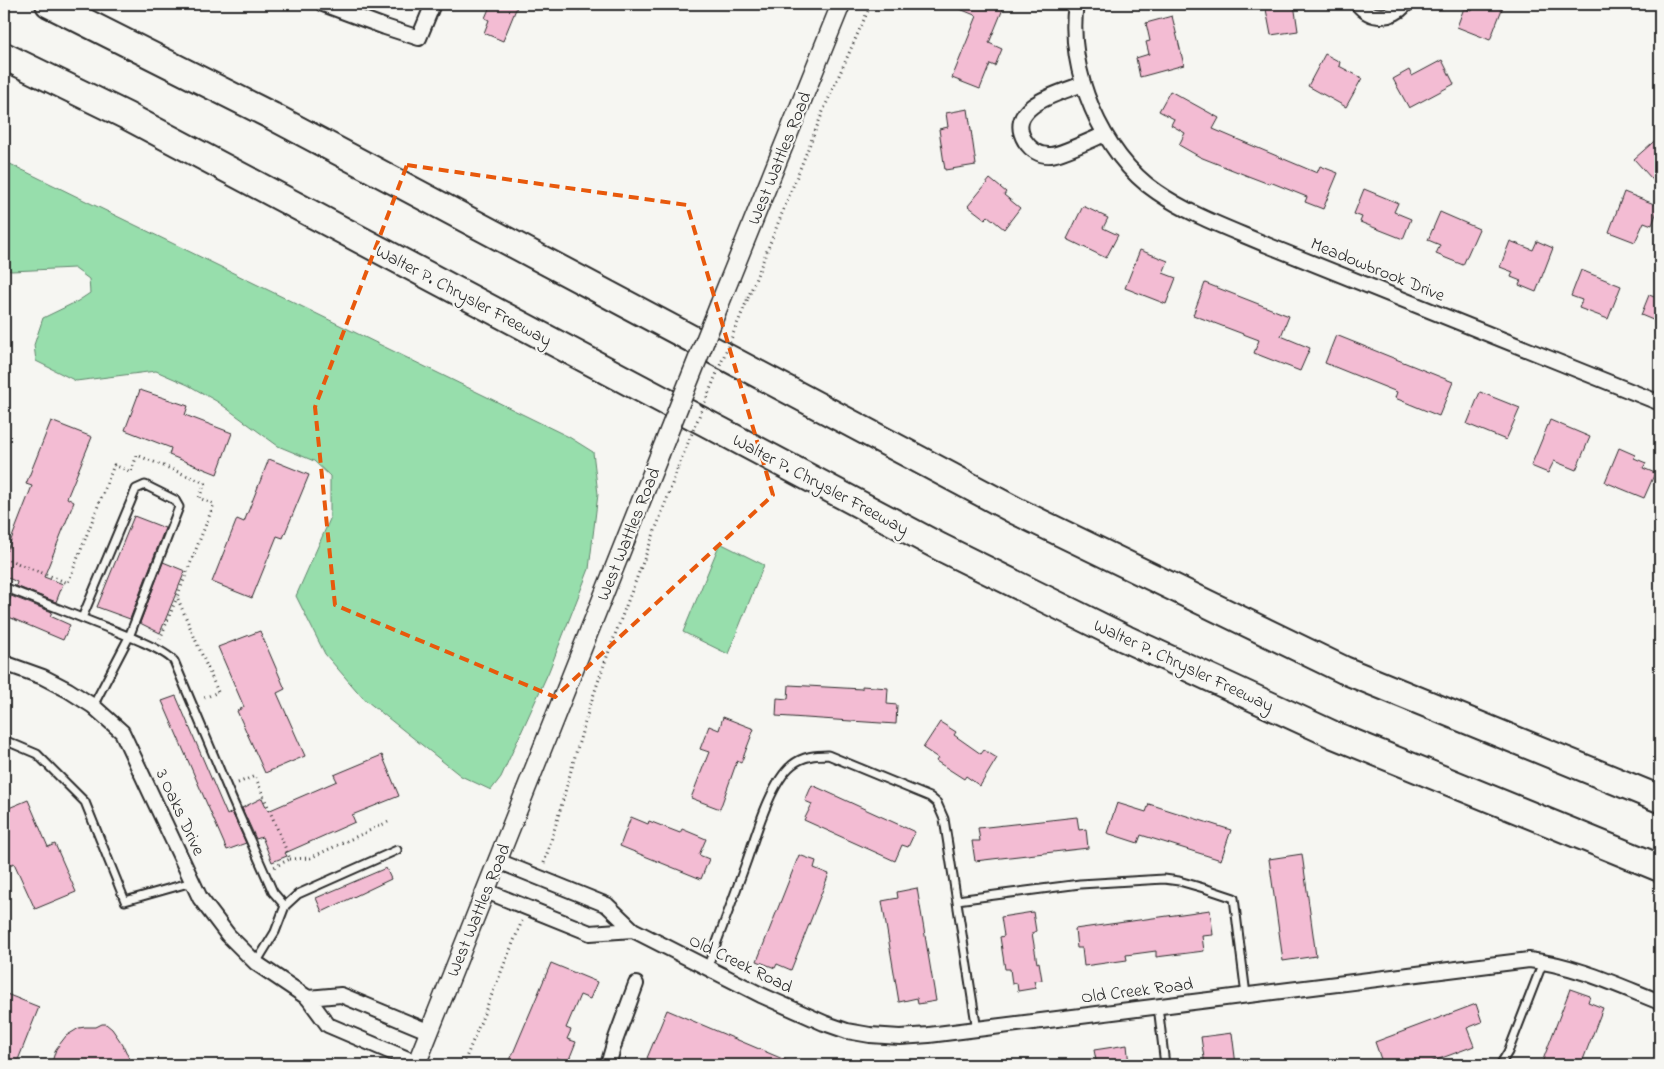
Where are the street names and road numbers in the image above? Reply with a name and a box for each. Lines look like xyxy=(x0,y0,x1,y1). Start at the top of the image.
street label: West Wattles Road xyxy=(742,88,819,229)
street label: Meadowbrook Drive xyxy=(1306,232,1449,310)
street label: Walter P. Chrysler Freeway xyxy=(370,239,556,354)
street label: Walter P. Chrysler Freeway xyxy=(727,428,913,543)
street label: West Wattles Road xyxy=(591,464,668,605)
street label: Walter P. Chrysler Freeway xyxy=(1089,614,1278,720)
street label: 3 Oaks Drive xyxy=(148,765,211,861)
street label: West Wattles Road xyxy=(441,840,518,981)
street label: Old Creek Road xyxy=(684,928,796,1001)
street label: Old Creek Road xyxy=(1080,972,1195,1012)

